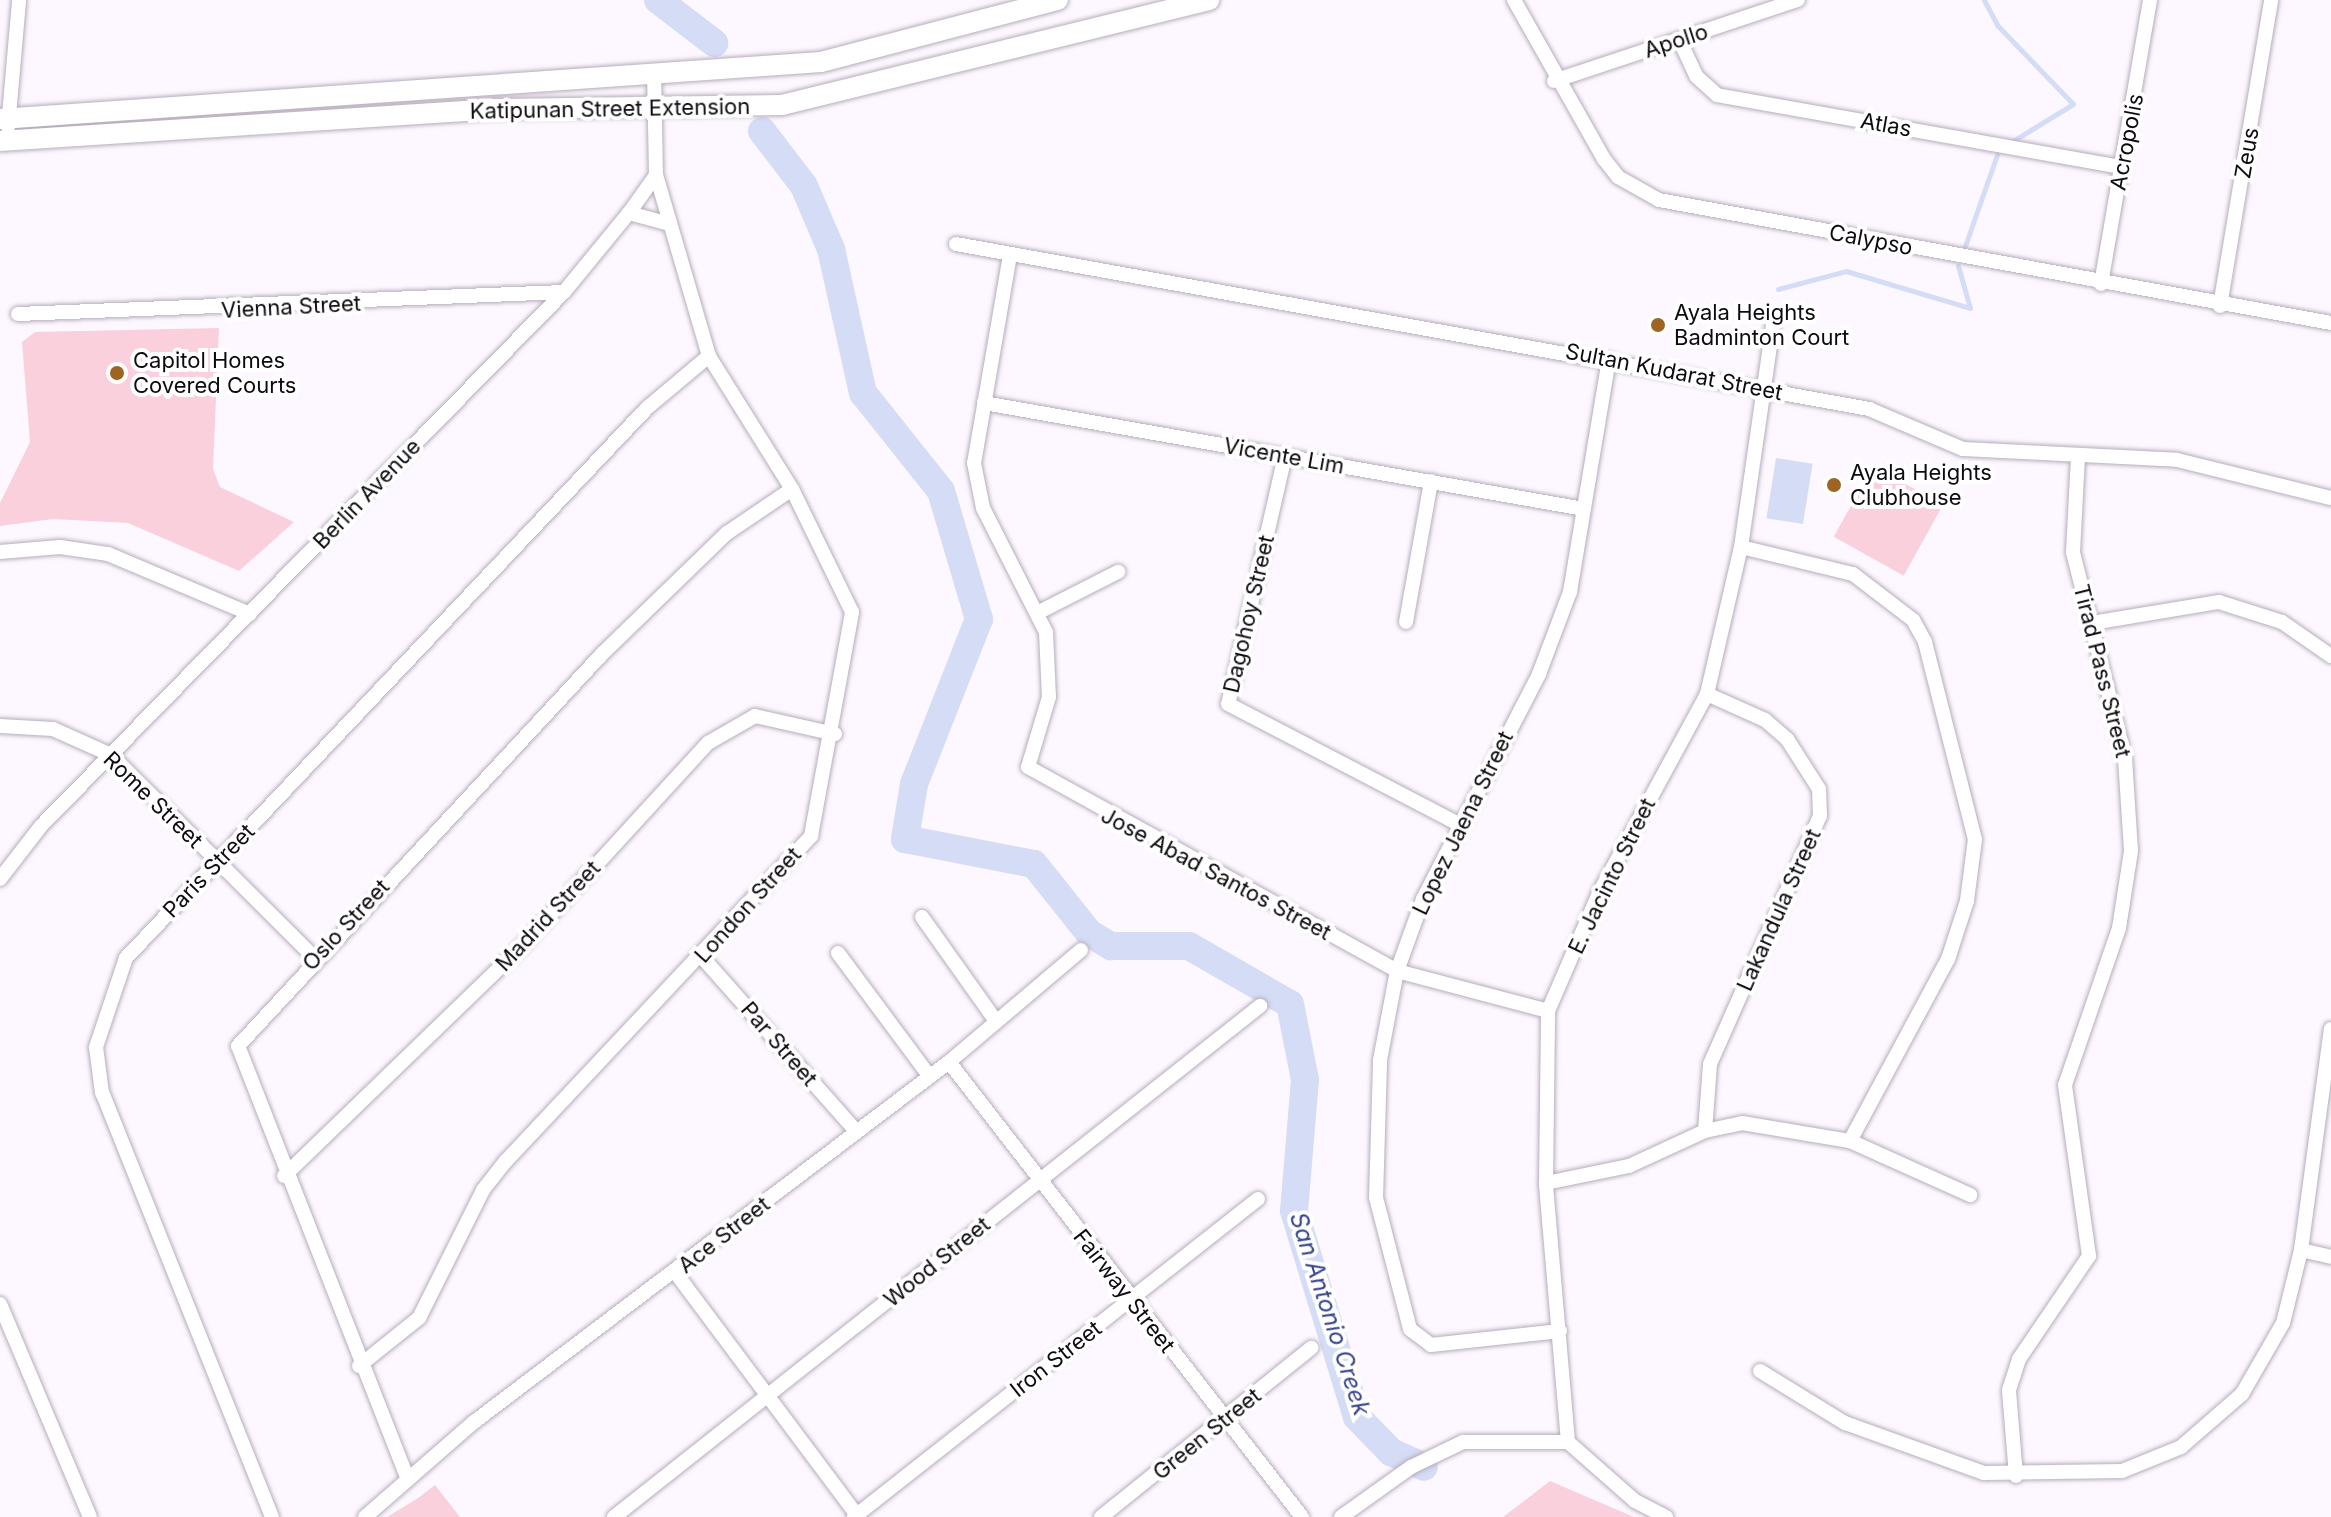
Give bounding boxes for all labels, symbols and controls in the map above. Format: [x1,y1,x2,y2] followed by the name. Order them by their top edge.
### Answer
[1641,18,1711,64] street label: Apollo
[2105,91,2149,193] street label: Acropolis
[470,93,750,125] street label: Katipunan Street Extension
[1858,108,1914,142] street label: Atlas
[2230,125,2264,181] street label: Zeus
[1827,219,1915,261] street label: Calypso
[220,290,362,324] street label: Vienna Street
[1674,299,1849,350] place label: Ayala Heights Badminton Court
[1649,316,1667,334] marker: Ayala Heights Badminton Court
[1563,338,1785,406] street label: Sultan Kudarat Street
[133,347,296,398] place label: Capitol Homes Covered Courts
[108,364,126,382] marker: Capitol Homes Covered Courts
[1222,432,1346,480] street label: Vicente Lim
[308,433,426,555] street label: Berlin Avenue
[1850,459,1992,510] place label: Ayala Heights Clubhouse
[1825,476,1843,494] marker: Ayala Heights Clubhouse
[1218,532,1280,696] street label: Dagohoy Street
[2068,582,2136,760] street label: Tirad Pass Street
[1407,727,1519,919] street label: Lopez Jaena Street
[98,746,208,854] street label: Rome Street
[1563,794,1661,958] street label: E. Jacinto Street
[1096,802,1336,946] street label: Jose Abad Santos Street
[158,819,260,923] street label: Paris Street
[1731,825,1827,995] street label: Lakandula Street
[689,842,807,968] street label: London Street
[490,855,606,977] street label: Madrid Street
[297,874,395,976] street label: Oslo Street
[735,996,823,1092] street label: Par Street
[673,1191,775,1279] street label: Ace Street
[1284,1209,1376,1419] water label: San Antonio Creek
[879,1211,995,1313] street label: Wood Street
[1068,1224,1180,1358] street label: Fairway Street
[1005,1315,1107,1403] street label: Iron Street
[1148,1382,1266,1486] street label: Green Street

